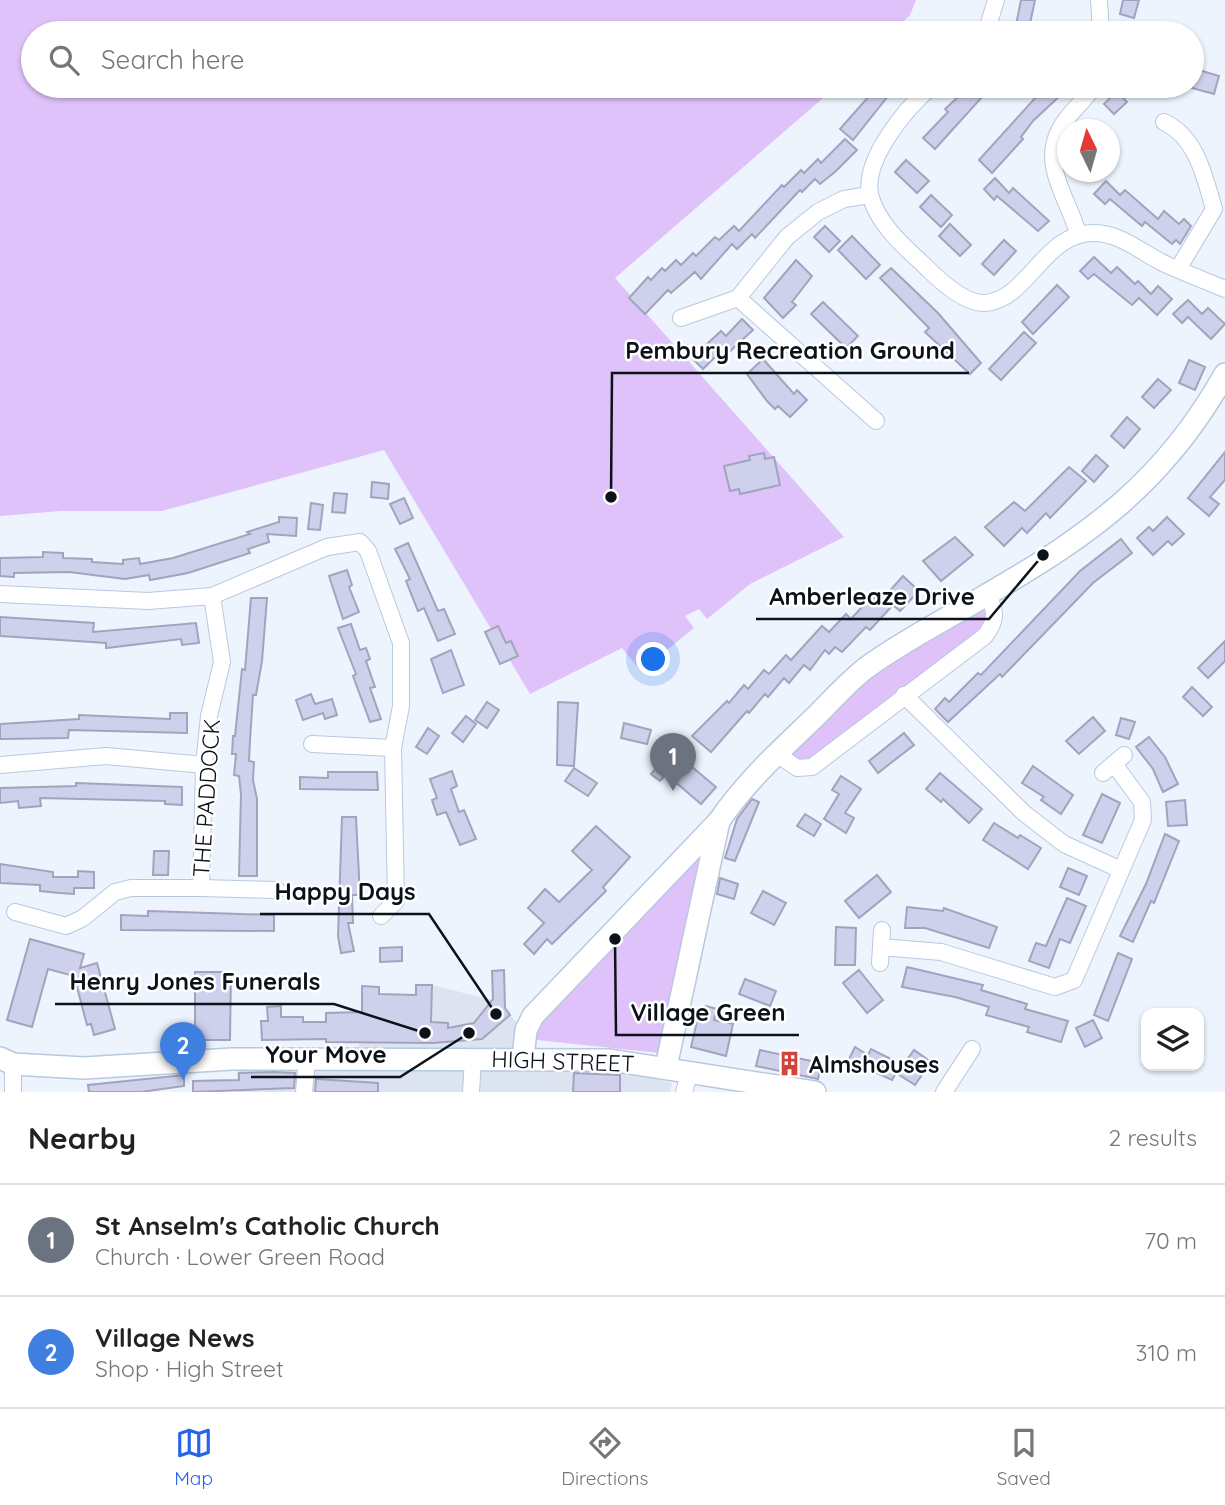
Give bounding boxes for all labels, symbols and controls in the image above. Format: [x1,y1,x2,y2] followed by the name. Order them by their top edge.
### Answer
[21,21,1204,98] search box
[45,41,83,79] icon: search
[101,43,245,76] text: Search here
[1057,119,1120,182] north arrow
[612,328,969,373] callout: Pembury Recreation Ground
[625,335,955,365] text: Pembury Recreation Ground
[756,574,989,619] callout: Amberleaze Drive
[769,581,975,611] text: Amberleaze Drive
[636,642,670,676] your location
[186,718,226,878] street label: THE PADDOCK
[650,733,696,791] pin: 1
[260,869,429,914] callout: Happy Days
[275,876,415,906] text: Happy Days
[55,959,334,1004] callout: Henry Jones Funerals
[70,966,320,996] text: Henry Jones Funerals
[616,990,799,1035] callout: Village Green
[631,997,785,1027] text: Village Green
[1141,1008,1204,1071] map controls
[1141,1008,1204,1071] button: layers
[160,1022,206,1080] pin: 2
[251,1032,400,1077] callout: Your Move
[265,1039,387,1069] text: Your Move
[491,1044,635,1078] street label: HIGH STREET
[775,1050,803,1078] building icon: Almshouses
[809,1050,939,1079] place label: Almshouses
[28,1119,136,1157] text: Nearby
[1108,1123,1197,1152] text: 2 results
[95,1209,440,1242] text: St Anselm's Catholic Church
[47,1226,55,1255] text: 1
[1144,1226,1197,1255] text: 70 m
[95,1242,385,1271] text: Church · Lower Green Road
[95,1321,255,1354] text: Village News
[44,1338,58,1367] text: 2
[1135,1338,1197,1367] text: 310 m
[95,1354,284,1383] text: Shop · High Street
[174,1424,213,1490] tab: Map
[561,1424,648,1490] tab: Directions
[997,1424,1051,1490] tab: Saved

